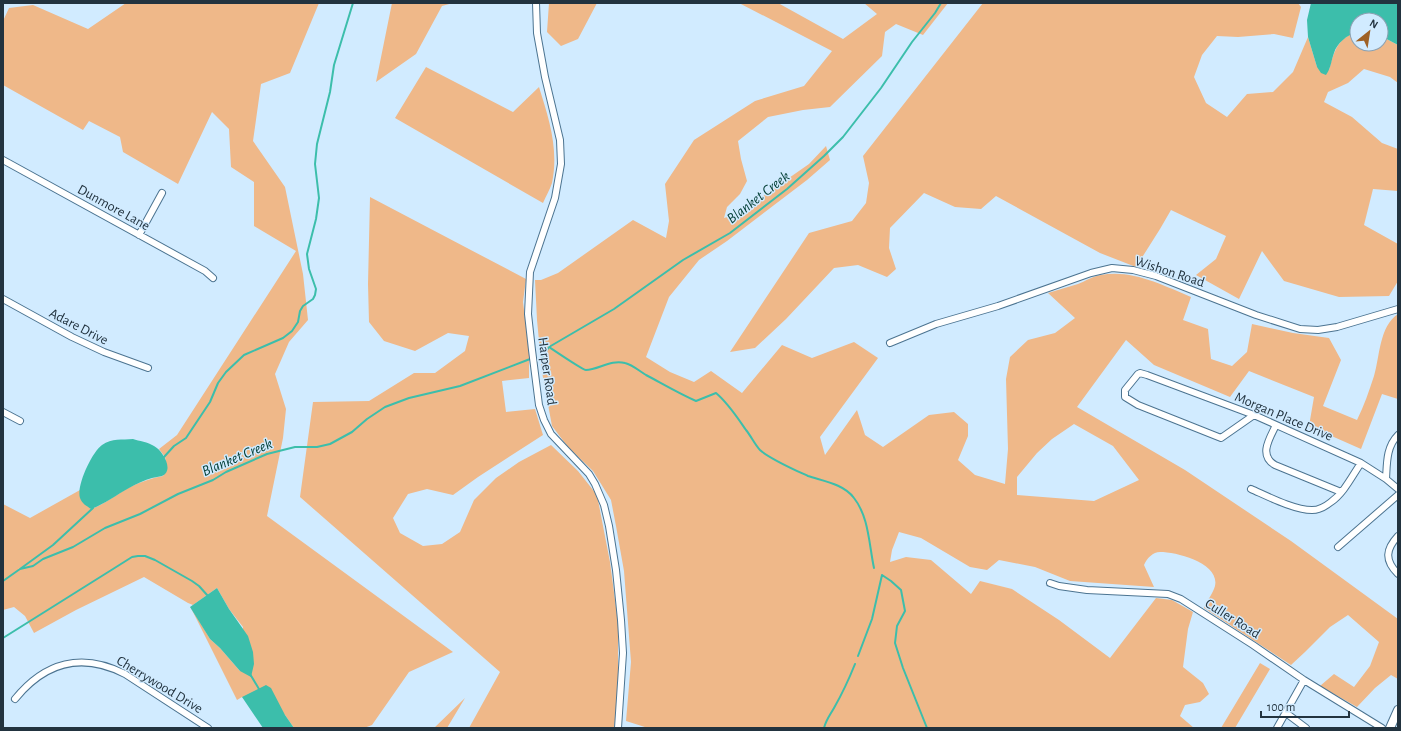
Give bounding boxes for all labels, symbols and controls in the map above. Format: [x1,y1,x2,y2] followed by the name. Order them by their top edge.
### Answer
[1349,12,1389,52] north arrow
[1368,17,1380,30] text: N
[724,168,793,226] water label: Blanket Creek
[75,182,152,233] street label: Dunmore Lane
[1133,254,1206,290] street label: Wishon Road
[47,306,110,348] street label: Adare Drive
[535,336,559,406] street label: Harper Road
[1233,390,1335,444] street label: Morgan Place Drive
[200,436,275,479] water label: Blanket Creek
[1202,596,1263,641] street label: Culler Road
[114,654,205,716] street label: Cherrywood Drive
[1261,693,1349,719] scale bar
[1267,701,1295,713] text: 100 m

